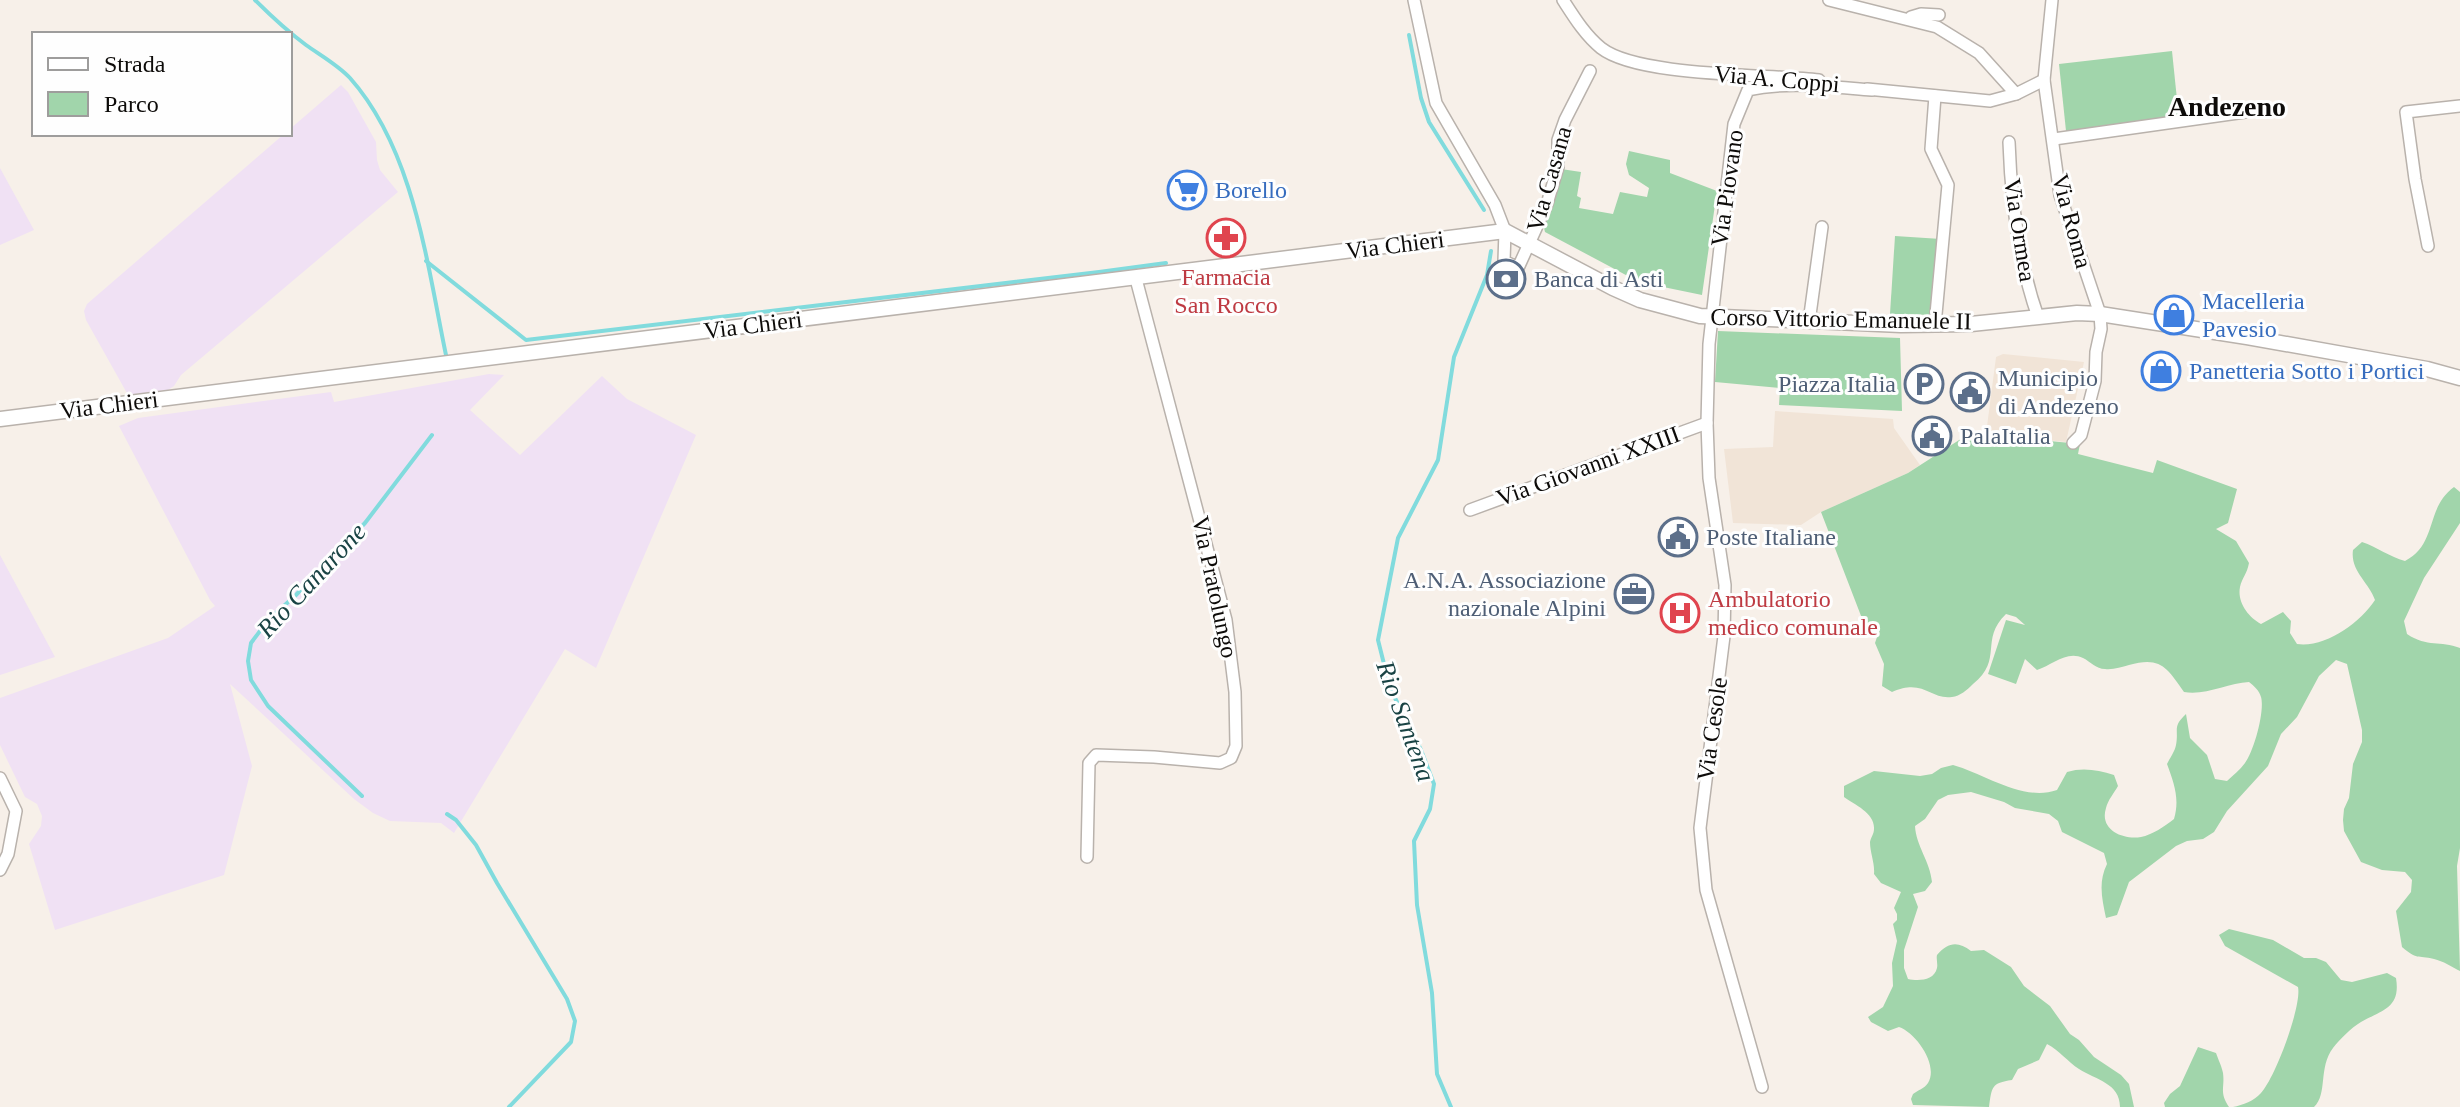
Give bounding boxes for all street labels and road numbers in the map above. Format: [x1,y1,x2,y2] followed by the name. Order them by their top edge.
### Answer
[1713,61,1841,97] street label: Via A. Coppi
[1522,123,1577,235] street label: Via Casana
[1706,128,1748,248] street label: Via Piovano
[2047,171,2097,271] street label: Via Roma
[1999,176,2041,284] street label: Via Ormea
[1344,226,1446,264] street label: Via Chieri
[1710,304,1972,334] street label: Corso Vittorio Emanuele II
[702,306,804,344] street label: Via Chieri
[58,386,160,424] street label: Via Chieri
[1493,421,1683,511] street label: Via Giovanni XXIII
[1187,514,1243,660] street label: Via Pratolungo
[1692,675,1732,783] street label: Via Cesole

